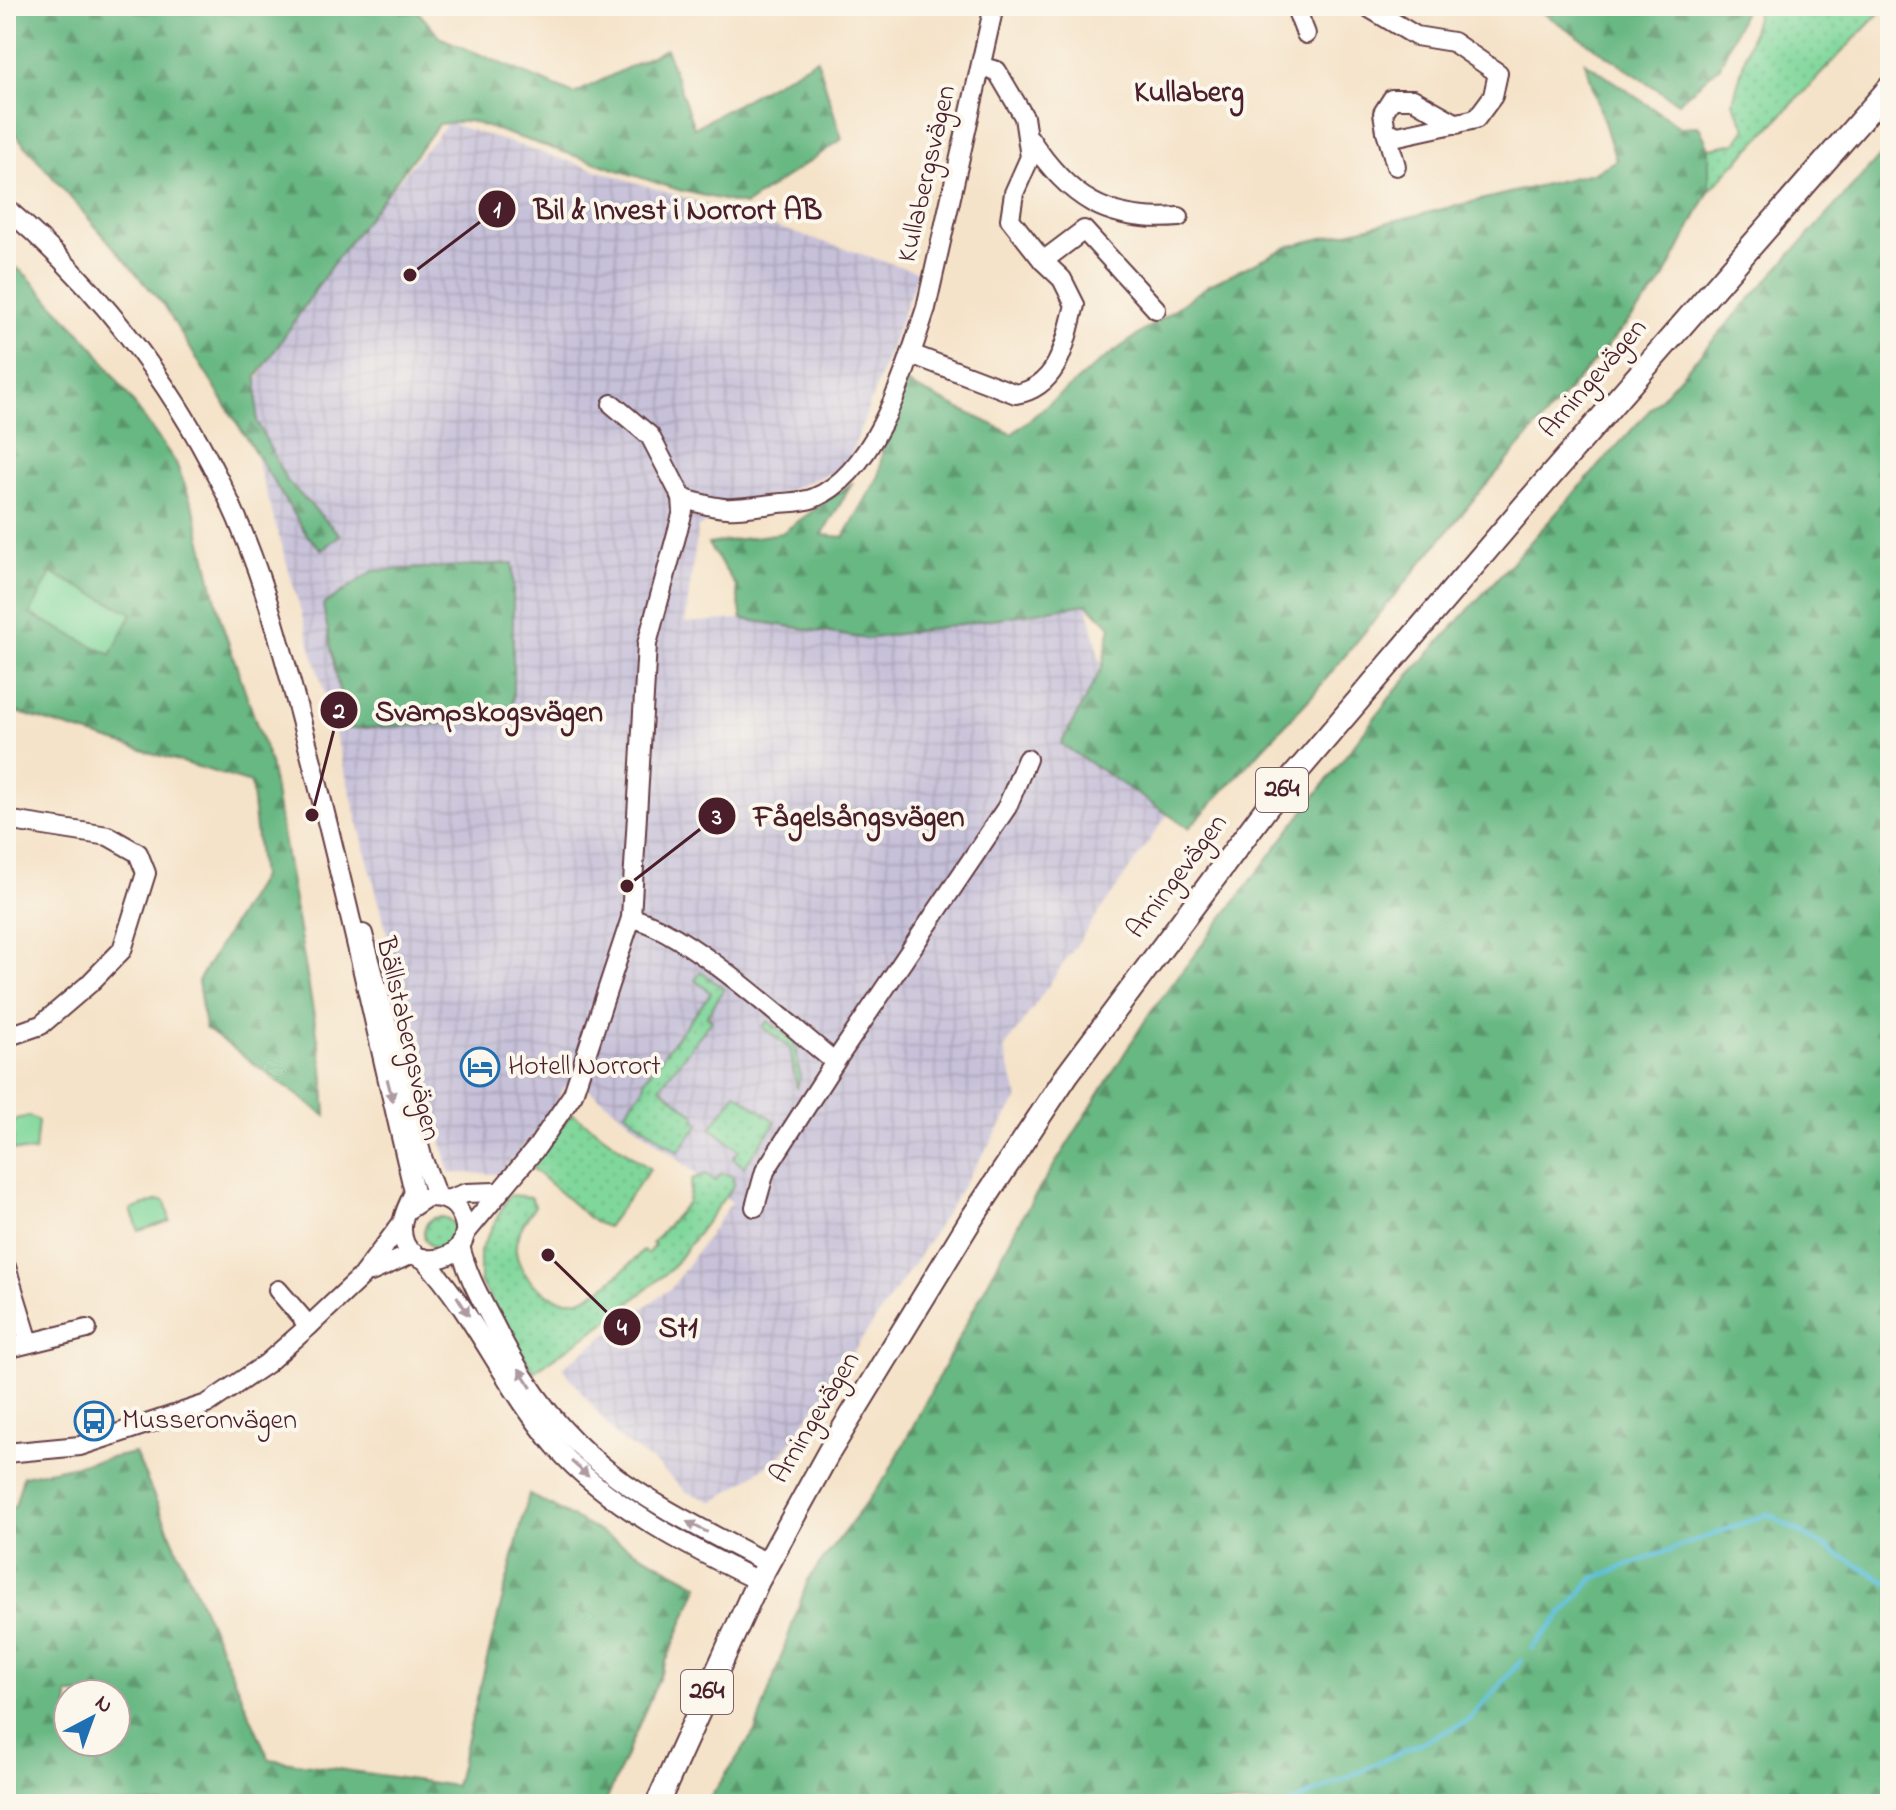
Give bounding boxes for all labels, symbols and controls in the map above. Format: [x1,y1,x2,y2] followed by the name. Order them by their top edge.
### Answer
[1134,72,1244,117] district label: Kullaberg
[888,81,968,267] street label: Kullabergsvägen
[477,182,838,236] callout: Bil & Invest i Norrort AB
[532,190,822,234] text: Bil & Invest i Norrort AB
[493,194,501,229] text: 1
[1530,310,1658,448] street label: Arningevägen
[319,683,619,737] callout: Svampskogsvägen
[375,692,603,737] text: Svampskogsvägen
[332,695,345,730] text: 2
[1256,768,1308,812] road number: 264
[697,789,980,843] callout: Fågelsångsvägen
[751,797,965,842] text: Fågelsångsvägen
[711,801,722,836] text: 3
[1117,806,1239,948] street label: Arningevägen
[363,932,450,1145] street label: Bällstabergsvägen
[459,1046,501,1088] hotel icon: Hotell Norrort
[508,1047,661,1088] place label: Hotell Norrort
[384,1078,396,1103] one-way arrow
[455,1295,469,1317] one-way arrow
[602,1300,713,1354] callout: St1
[659,1308,698,1352] text: St1
[617,1312,627,1347] text: 4
[760,1344,872,1492] street label: Arningevägen
[518,1368,533,1389] one-way arrow
[73,1400,115,1442] bus stop icon: Musseronvägen
[122,1401,297,1442] place label: Musseronvägen
[570,1460,589,1478] one-way arrow
[686,1521,709,1534] one-way arrow
[681,1670,733,1714] road number: 264
[52,1678,132,1758] north arrow
[87,1688,119,1722] text: N

